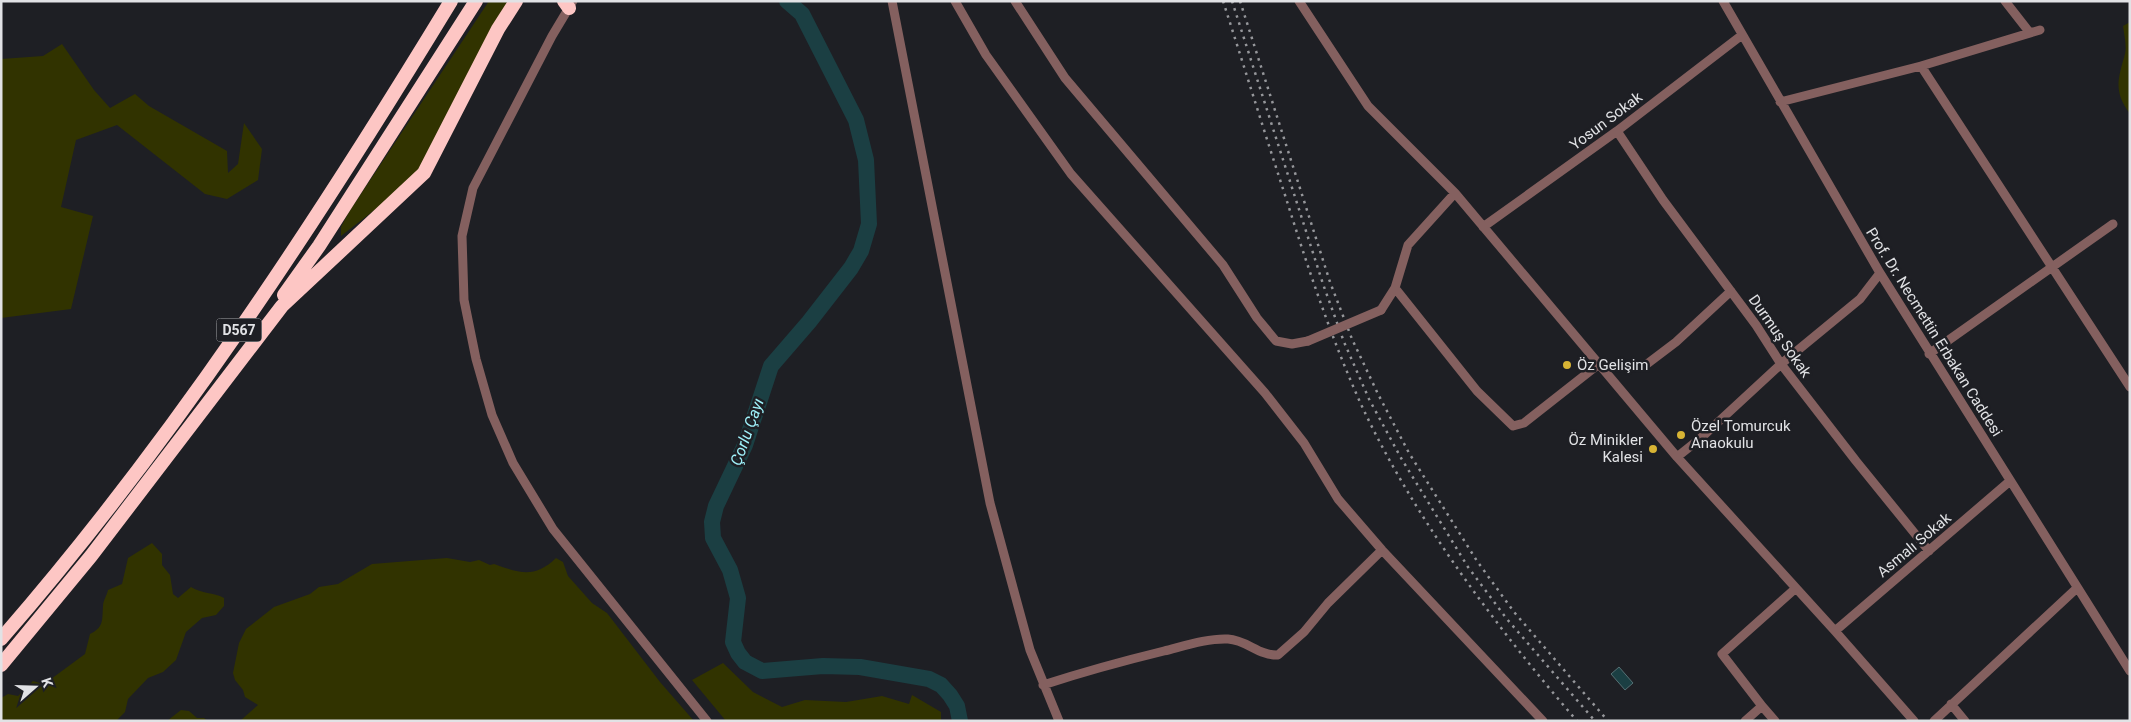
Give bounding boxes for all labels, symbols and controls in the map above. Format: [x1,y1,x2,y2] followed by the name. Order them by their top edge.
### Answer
[1566,88,1646,154] street label: Yosun Sokak
[1862,224,2006,440] street label: Prof. Dr. Necmettin Erbakan Caddesi
[1745,291,1815,381] street label: Durmuş Sokak
[216,318,262,342] road number: D567
[1577,356,1649,374] place label: Öz Gelişim
[1561,359,1573,371] marker: Öz Gelişim
[726,396,768,468] water label: Çorlu Çayı
[1691,417,1791,452] place label: Özel Tomurcuk Anaokulu
[1675,429,1687,441] marker: Özel Tomurcuk Anaokulu
[1569,431,1643,466] place label: Öz Minikler Kalesi
[1647,443,1659,455] marker: Öz Minikler Kalesi
[1873,509,1955,581] street label: Asmalı Sokak
[10,662,60,712] north arrow
[38,676,56,690] text: K

